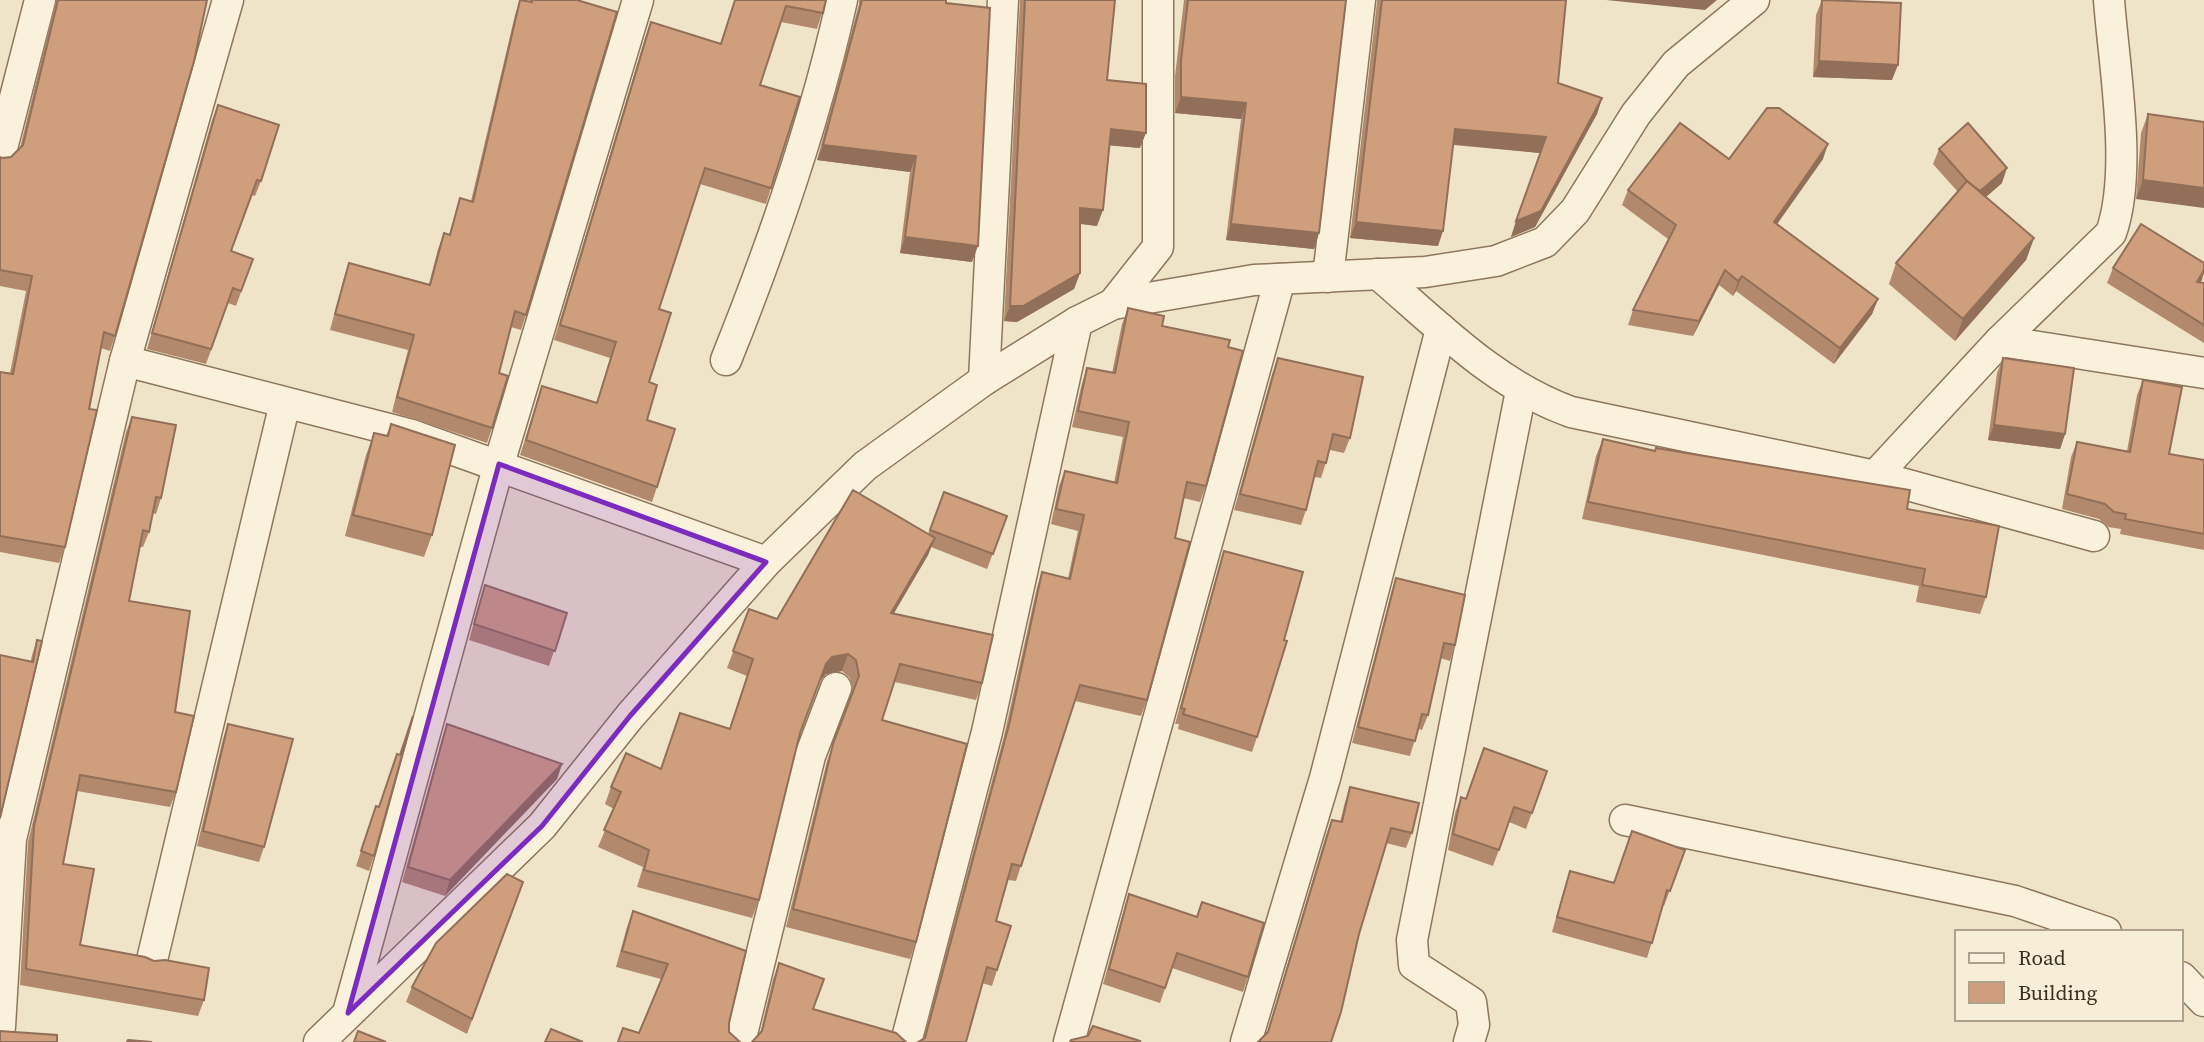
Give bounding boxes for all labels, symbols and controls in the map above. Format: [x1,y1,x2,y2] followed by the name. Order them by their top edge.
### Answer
[1955,930,2183,1021] legend
[2018,943,2066,972] text: Road
[2018,978,2097,1007] text: Building

